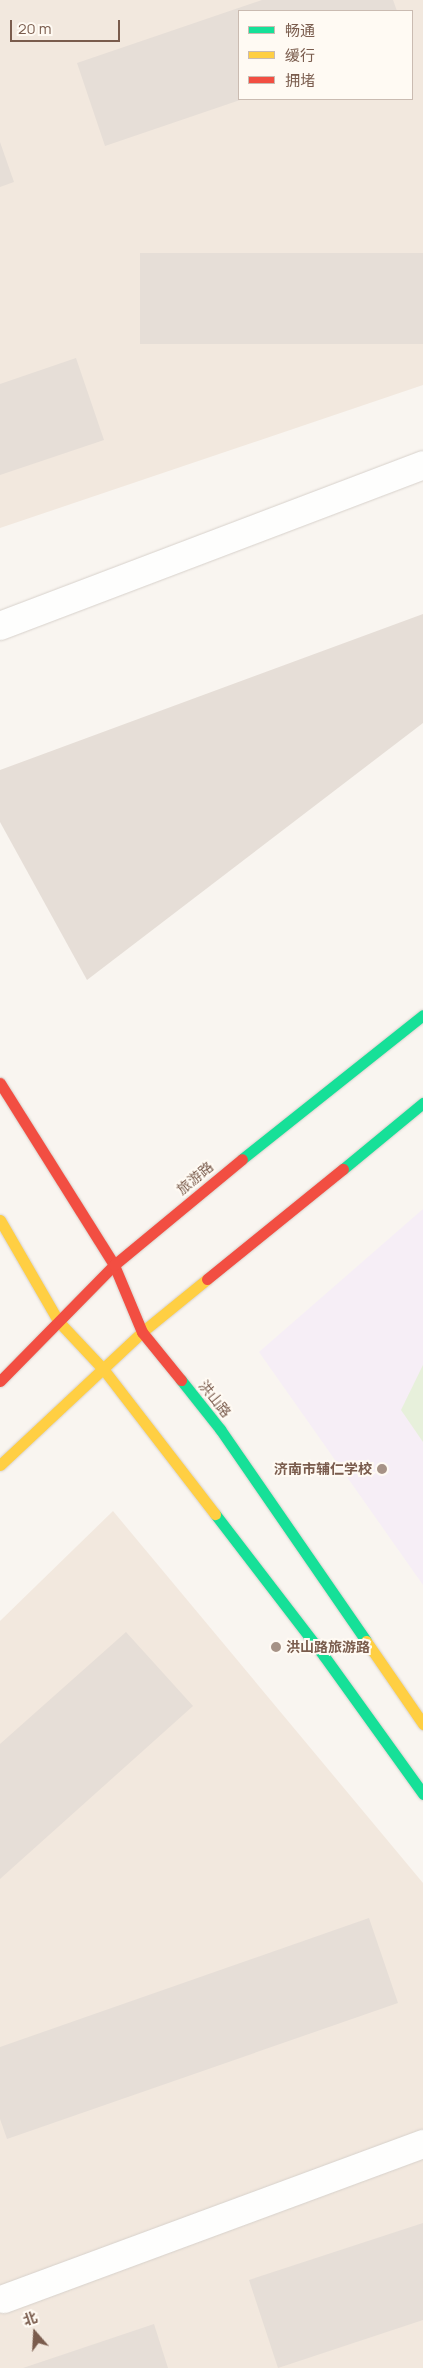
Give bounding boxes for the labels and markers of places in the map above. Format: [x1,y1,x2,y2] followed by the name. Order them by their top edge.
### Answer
[274,1461,372,1477] place label: 济南市辅仁学校
[376,1463,388,1475] marker: 济南市辅仁学校
[286,1639,370,1655] place label: 洪山路旅游路
[270,1641,282,1653] marker: 洪山路旅游路

